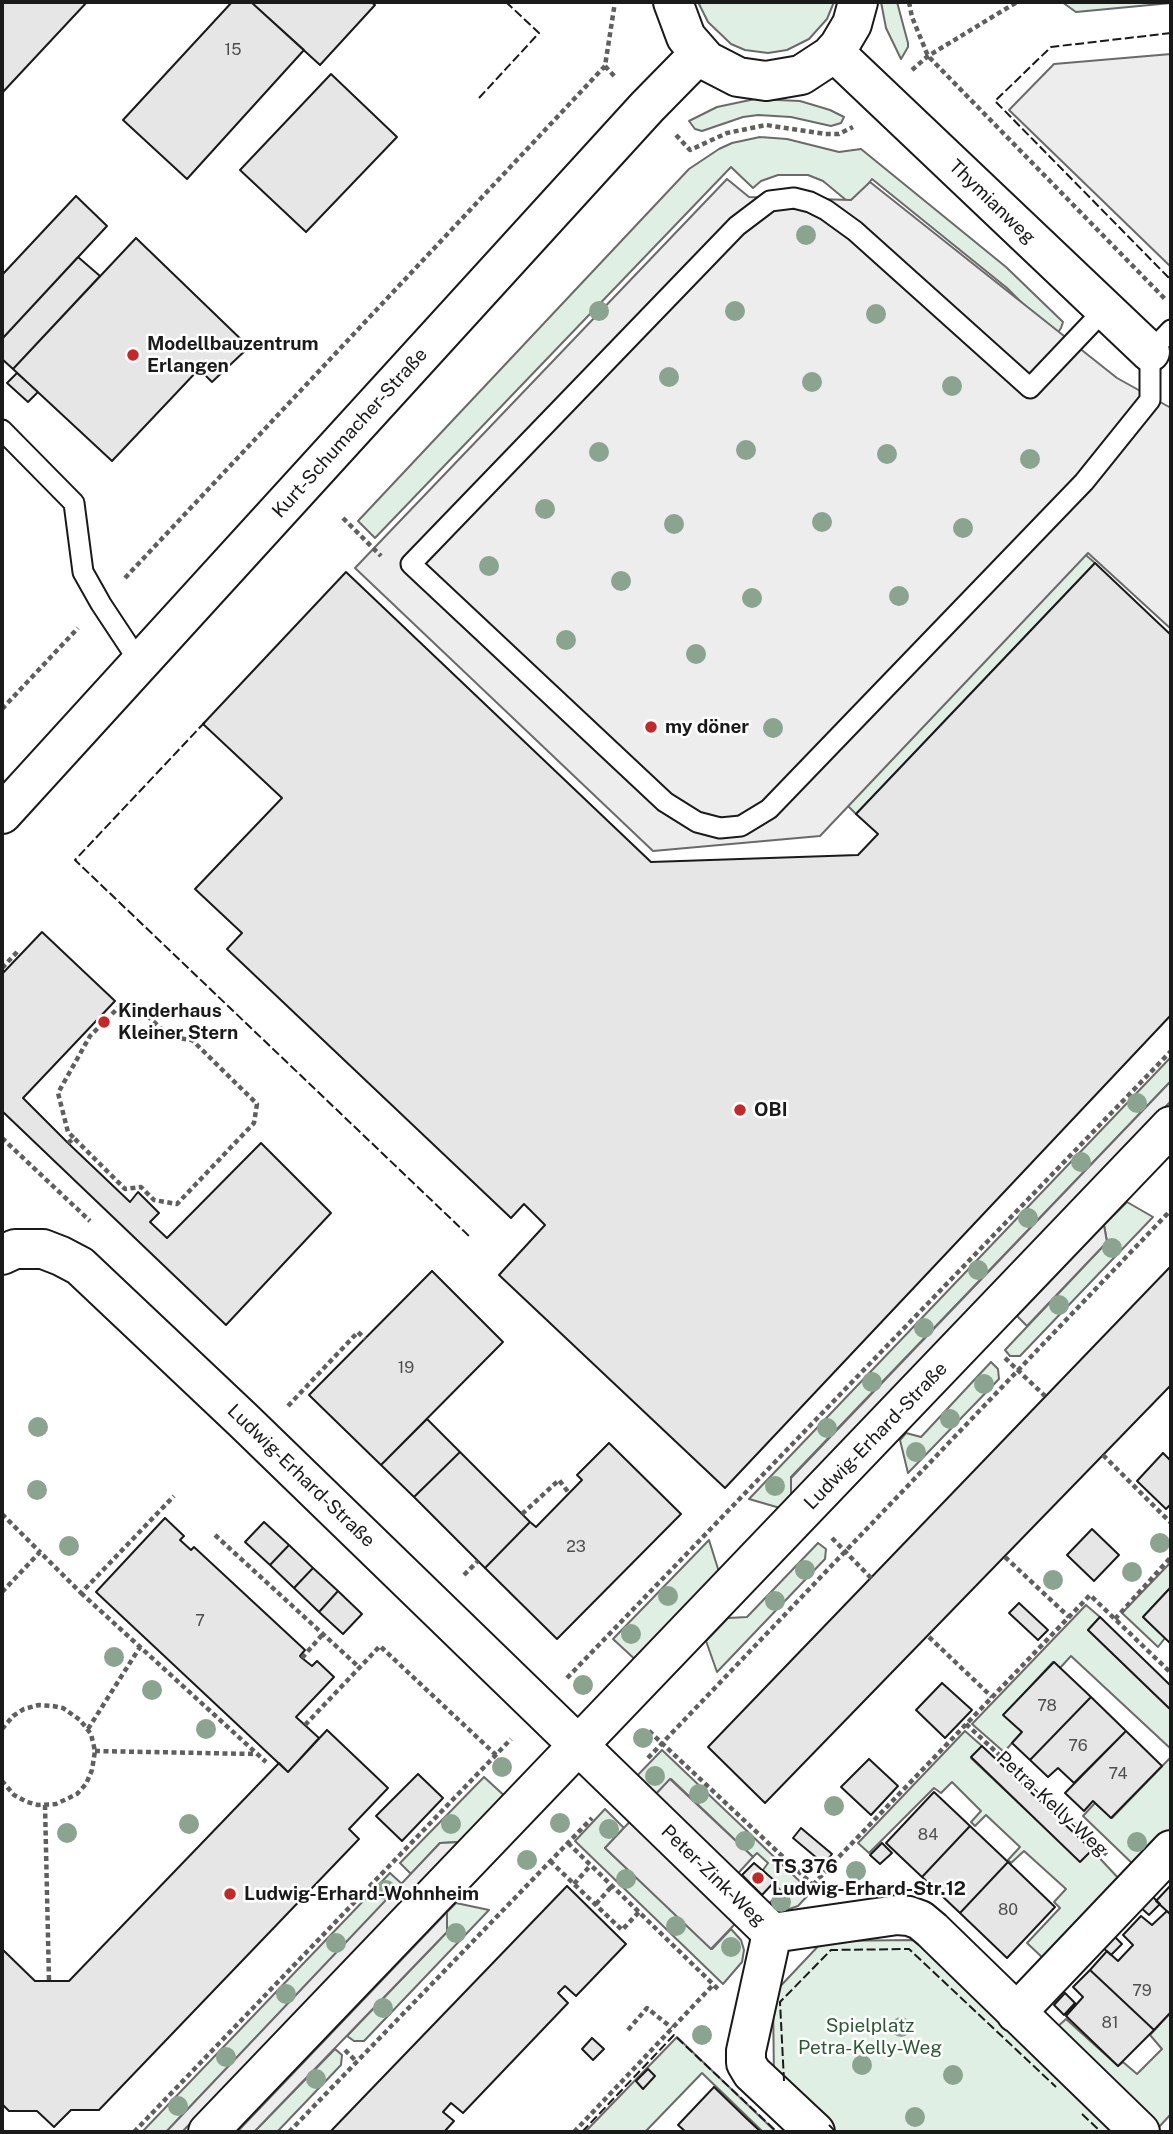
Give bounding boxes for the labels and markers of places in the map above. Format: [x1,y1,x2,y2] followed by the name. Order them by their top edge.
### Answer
[147,333,319,377] place label: Modellbauzentrum Erlangen
[125,347,141,363] marker: Modellbauzentrum Erlangen
[665,716,749,738] place label: my döner
[643,719,659,735] marker: my döner
[118,1000,238,1044] place label: Kinderhaus Kleiner Stern
[96,1014,112,1030] marker: Kinderhaus Kleiner Stern
[754,1099,788,1121] place label: OBI
[732,1102,748,1118] marker: OBI
[772,1856,966,1900] place label: TS 376 Ludwig-Erhard-Str.12
[750,1870,766,1886] marker: TS 376 Ludwig-Erhard-Str.12
[244,1883,479,1905] place label: Ludwig-Erhard-Wohnheim
[222,1886,238,1902] marker: Ludwig-Erhard-Wohnheim

